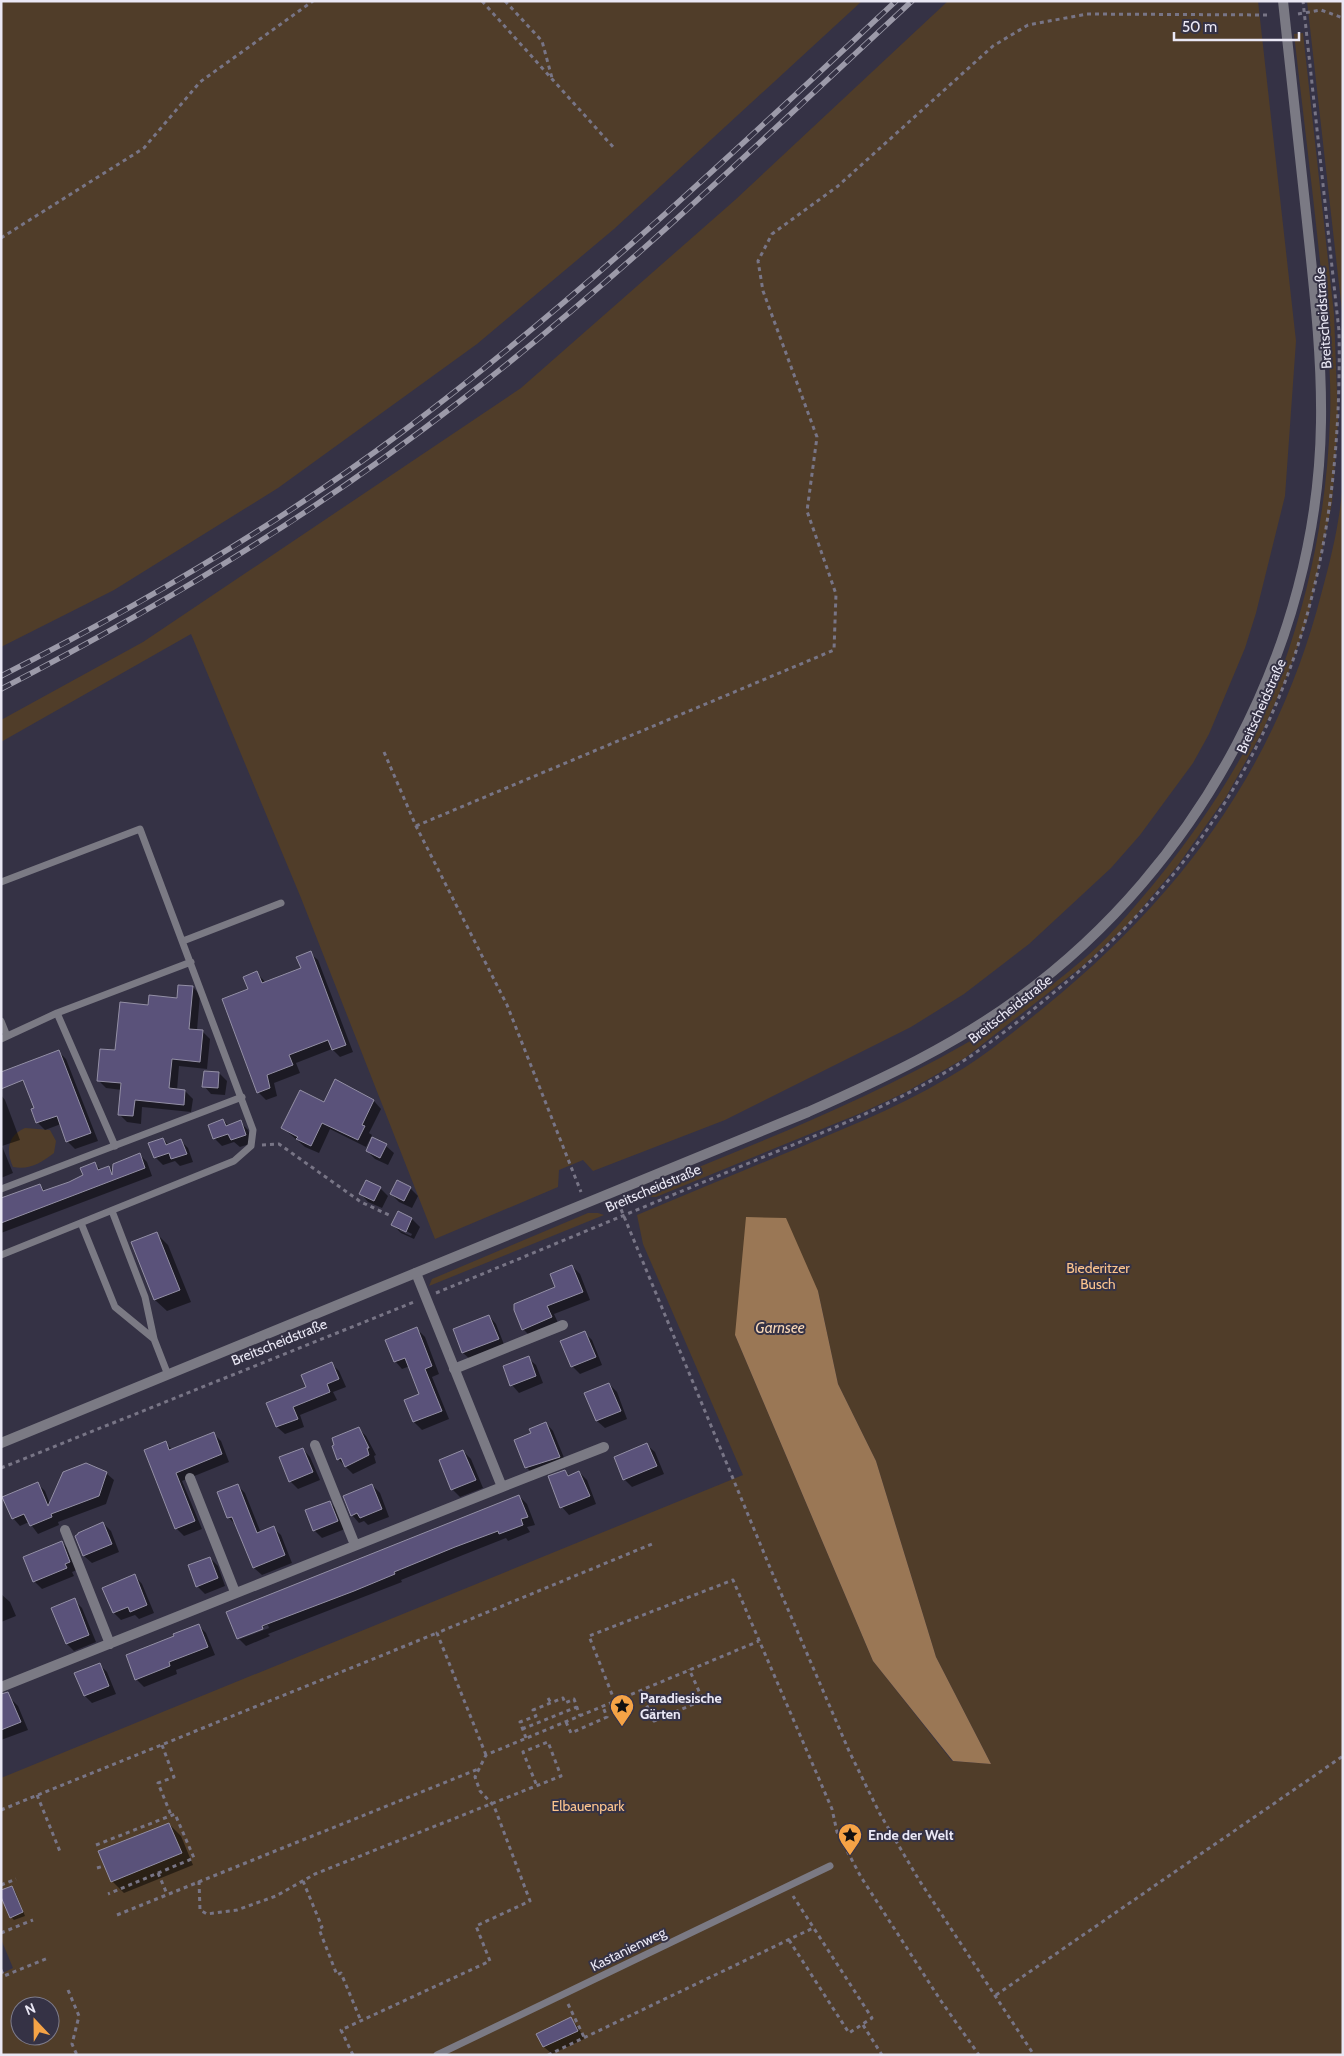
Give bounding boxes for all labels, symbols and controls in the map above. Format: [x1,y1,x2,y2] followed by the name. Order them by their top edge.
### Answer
[1174,10,1299,42] scale bar
[1182,18,1217,36] text: 50 m
[1310,267,1336,369] street label: Breitscheidstraße
[1232,656,1290,756] street label: Breitscheidstraße
[964,971,1056,1047] street label: Breitscheidstraße
[603,1160,703,1216] street label: Breitscheidstraße
[1066,1259,1130,1293] park label: Biederitzer Busch
[228,1315,330,1369] street label: Breitscheidstraße
[755,1319,805,1337] water label: Garnsee
[640,1689,722,1723] place label: Paradiesische Gärten
[609,1693,635,1727] place icon: Paradiesische Gärten
[551,1797,625,1815] park label: Elbauenpark
[837,1822,863,1856] place icon: Ende der Welt
[868,1826,954,1844] place label: Ende der Welt
[587,1923,670,1975] street label: Kastanienweg
[10,1996,60,2046] north arrow
[22,1999,38,2019] text: N

